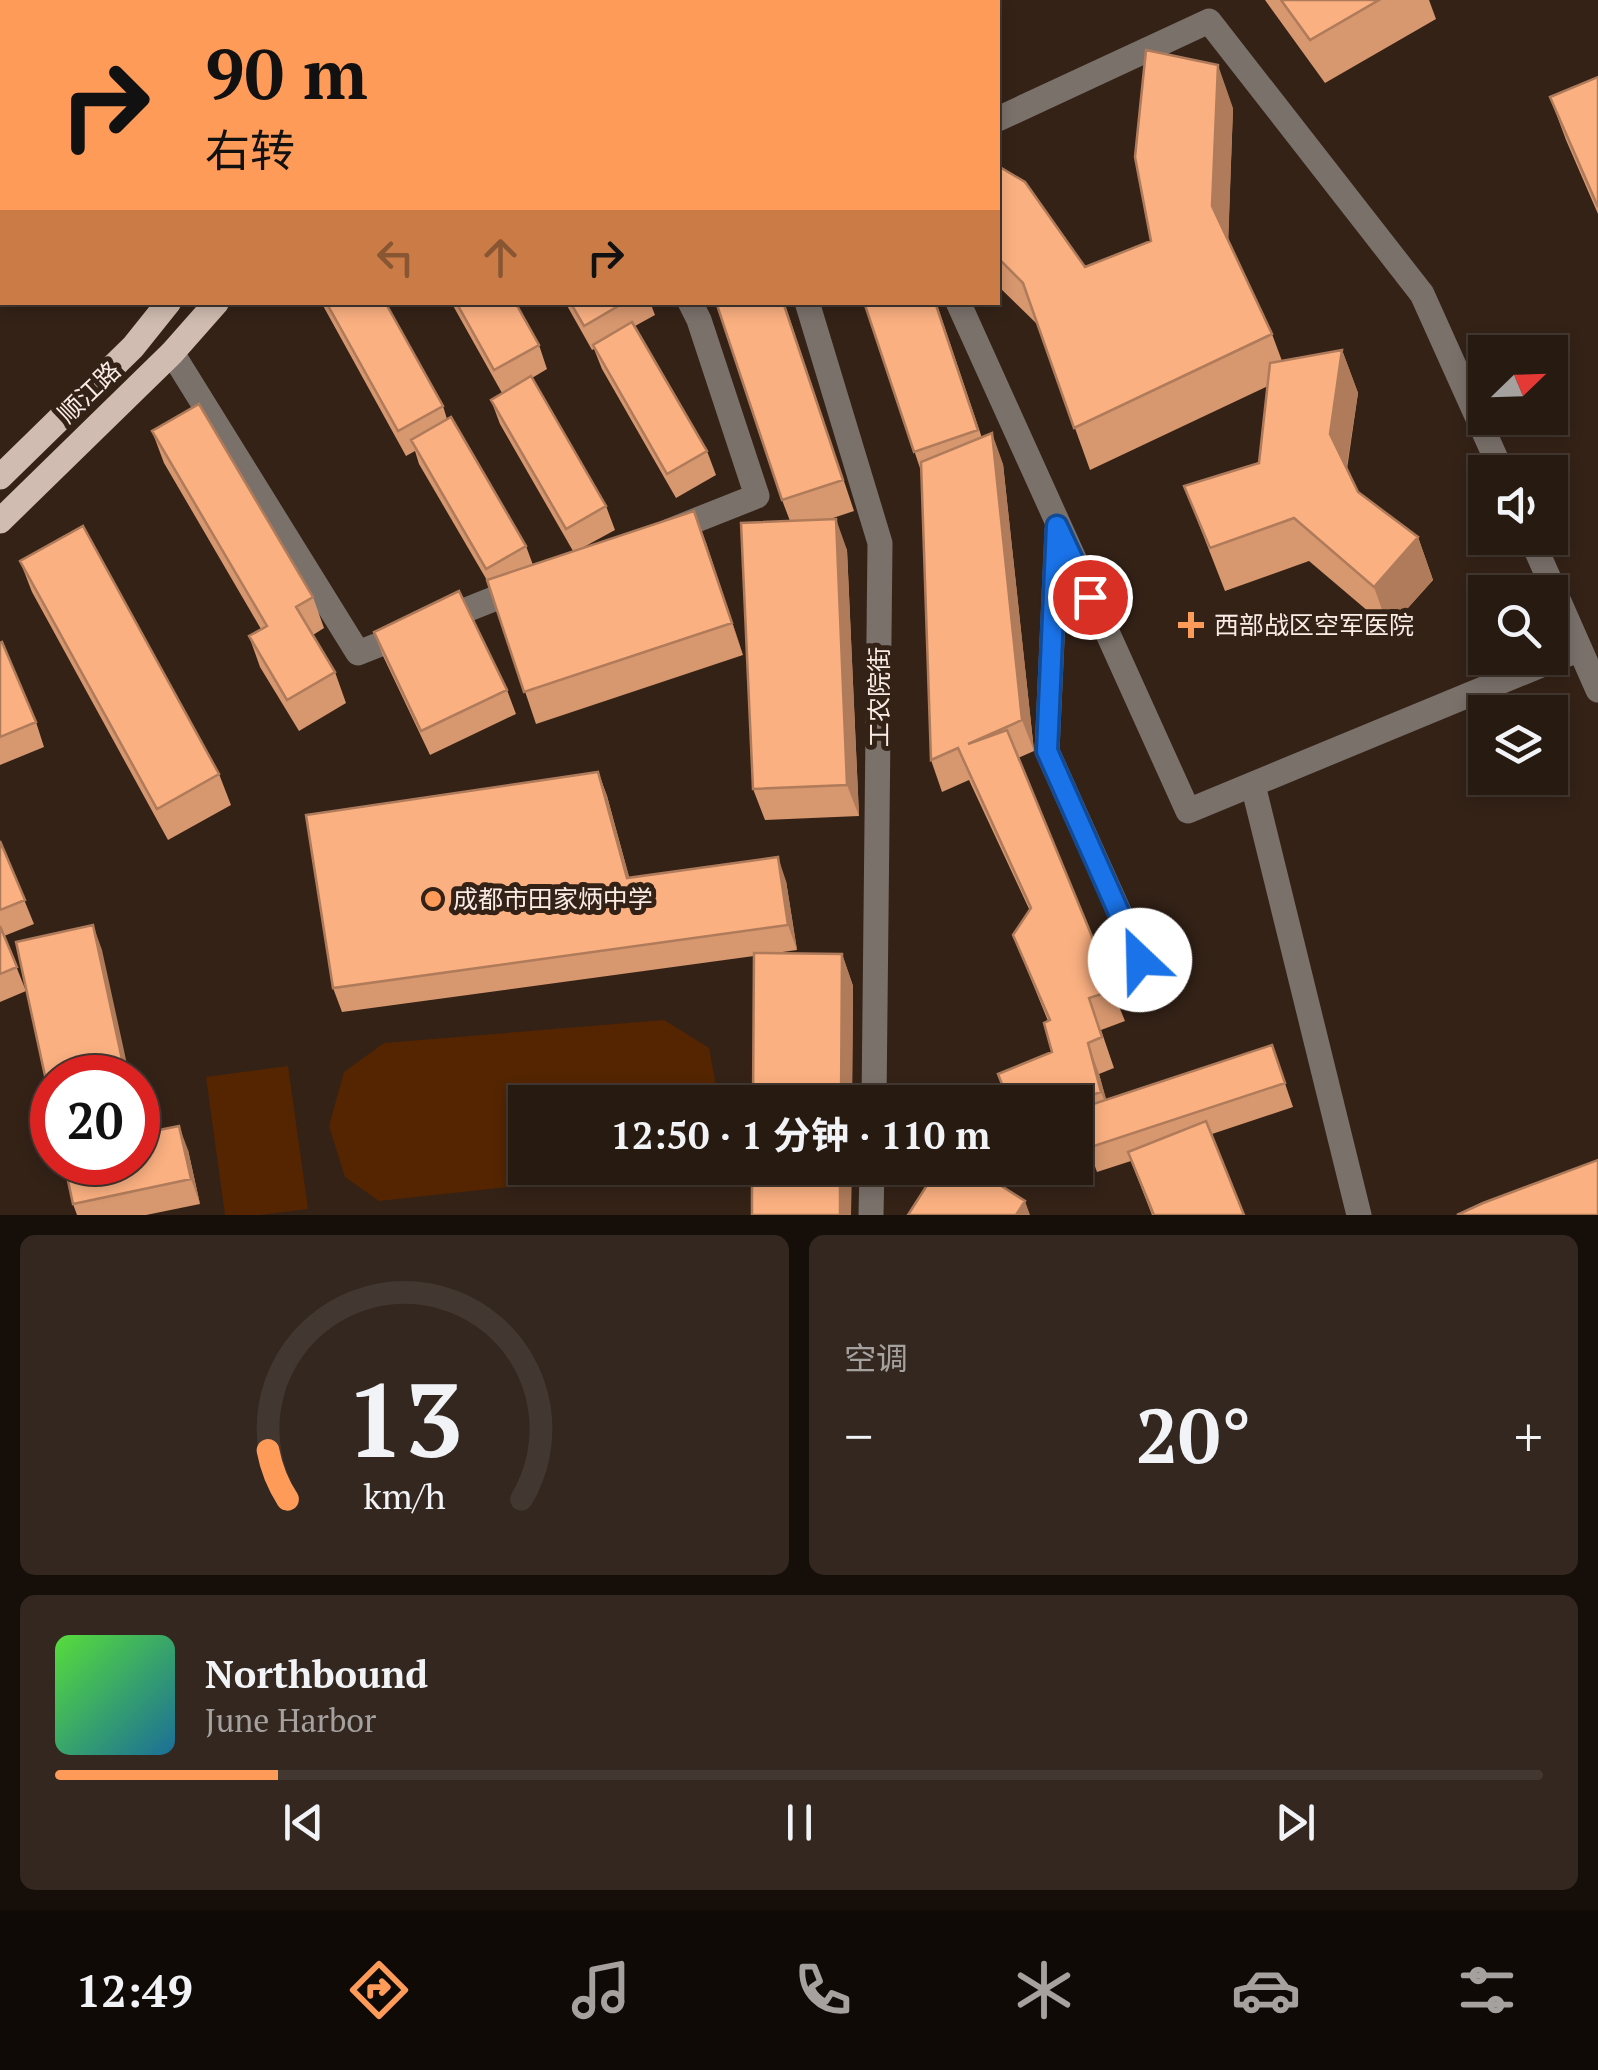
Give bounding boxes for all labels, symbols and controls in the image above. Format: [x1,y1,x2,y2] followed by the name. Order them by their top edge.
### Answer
[205,26,368,119] text: 90 m
[40,40,170,170] icon: right
[205,120,295,180] text: 右转
[368,230,423,285] icon: left
[473,230,528,285] icon: ahead
[578,230,633,285] icon: right
[1468,335,1568,435] north arrow
[1468,335,1568,795] map controls
[50,354,127,430] street label: 顺江路
[1468,455,1568,555] button: sound
[1048,555,1133,640] pin
[1063,570,1118,625] icon: arrive
[1468,575,1568,675] button: search
[1214,608,1414,641] place label: 西部战区空军医院
[1178,612,1204,638] marker: 西部战区空军医院
[862,647,895,747] street label: 工农院街
[1468,695,1568,795] button: layers
[453,882,653,915] place label: 成都市田家炳中学
[422,888,444,910] marker: 成都市田家炳中学
[1088,908,1192,1012] position arrow
[30,1055,160,1185] speed limit sign: 20
[611,1110,990,1160] text: 12:50 · 1 分钟 · 110 m
[844,1337,908,1379] text: 空调
[346,1349,463,1487] text: 13
[1136,1385,1251,1484] text: 20°
[844,1399,873,1472] text: −
[1514,1399,1543,1472] text: +
[363,1472,446,1519] text: km/h
[205,1649,428,1699] text: Northbound
[205,1699,376,1741] text: June Harbor
[276,1795,331,1850] icon: previous
[772,1795,827,1850] icon: pause
[1268,1795,1323,1850] icon: next
[344,1955,414,2025] icon: directions
[566,1955,636,2025] icon: music
[788,1955,858,2025] icon: phone
[1009,1955,1079,2025] icon: climate
[1231,1955,1301,2025] icon: car
[1452,1955,1522,2025] icon: filters
[76,1960,193,2020] text: 12:49

